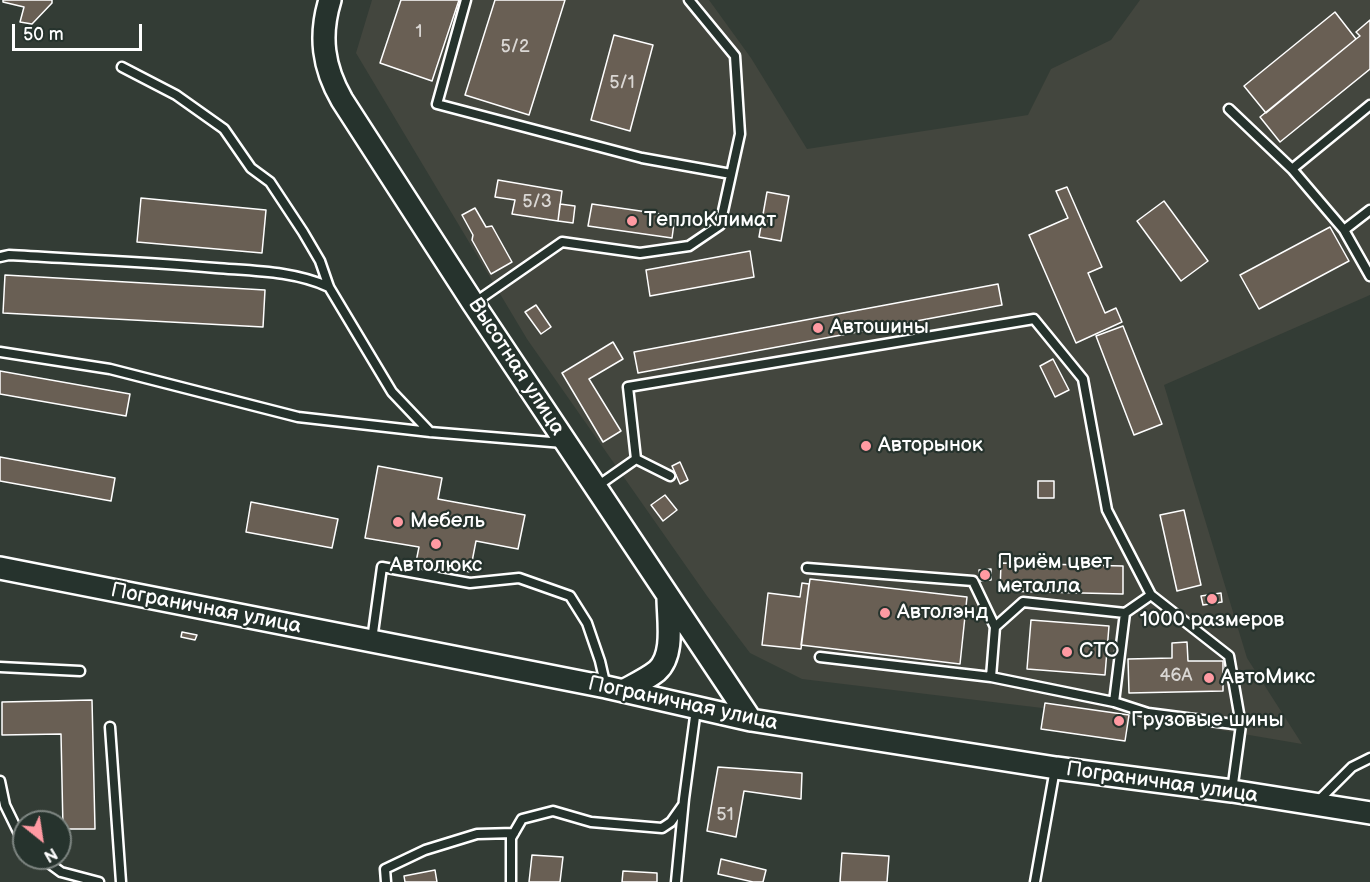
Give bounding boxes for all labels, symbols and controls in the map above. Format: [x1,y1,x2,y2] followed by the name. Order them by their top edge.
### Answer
[15,12,146,50] scale bar
[416,21,422,43] house number: 1
[23,24,64,45] text: 50 m
[500,36,530,58] house number: 5/2
[609,72,635,94] house number: 5/1
[522,191,552,213] house number: 5/3
[644,208,776,234] place label: ТеплоКлимат
[625,214,639,228] marker: ТеплоКлимат
[462,294,570,440] street label: Высотная улица
[830,315,929,341] place label: Автошины
[811,321,825,335] marker: Автошины
[878,433,983,459] place label: Авторынок
[859,439,873,453] marker: Авторынок
[410,509,485,535] place label: Мебель
[391,515,405,529] marker: Мебель
[429,537,443,551] marker: Автолюкс
[997,550,1112,600] place label: Приём цвет металла
[390,553,482,579] place label: Автолюкс
[978,568,992,582] marker: Приём цвет металла
[109,578,303,640] street label: Пограничная улица
[1205,592,1219,606] marker: 1000 размеров
[897,600,988,626] place label: Автолэнд
[878,606,892,620] marker: Автолэнд
[1140,608,1284,634] place label: 1000 размеров
[1079,639,1119,665] place label: СТО
[1060,645,1074,659] marker: СТО
[1160,665,1192,687] house number: 46А
[1221,665,1315,691] place label: АвтоМикс
[1202,671,1216,685] marker: АвтоМикс
[586,672,780,736] street label: Пограничная улица
[1131,708,1284,734] place label: Грузовые шины
[1112,714,1126,728] marker: Грузовые шины
[1065,757,1259,809] street label: Пограничная улица
[716,804,734,826] house number: 51
[12,810,72,870] north arrow
[40,843,60,866] text: N

